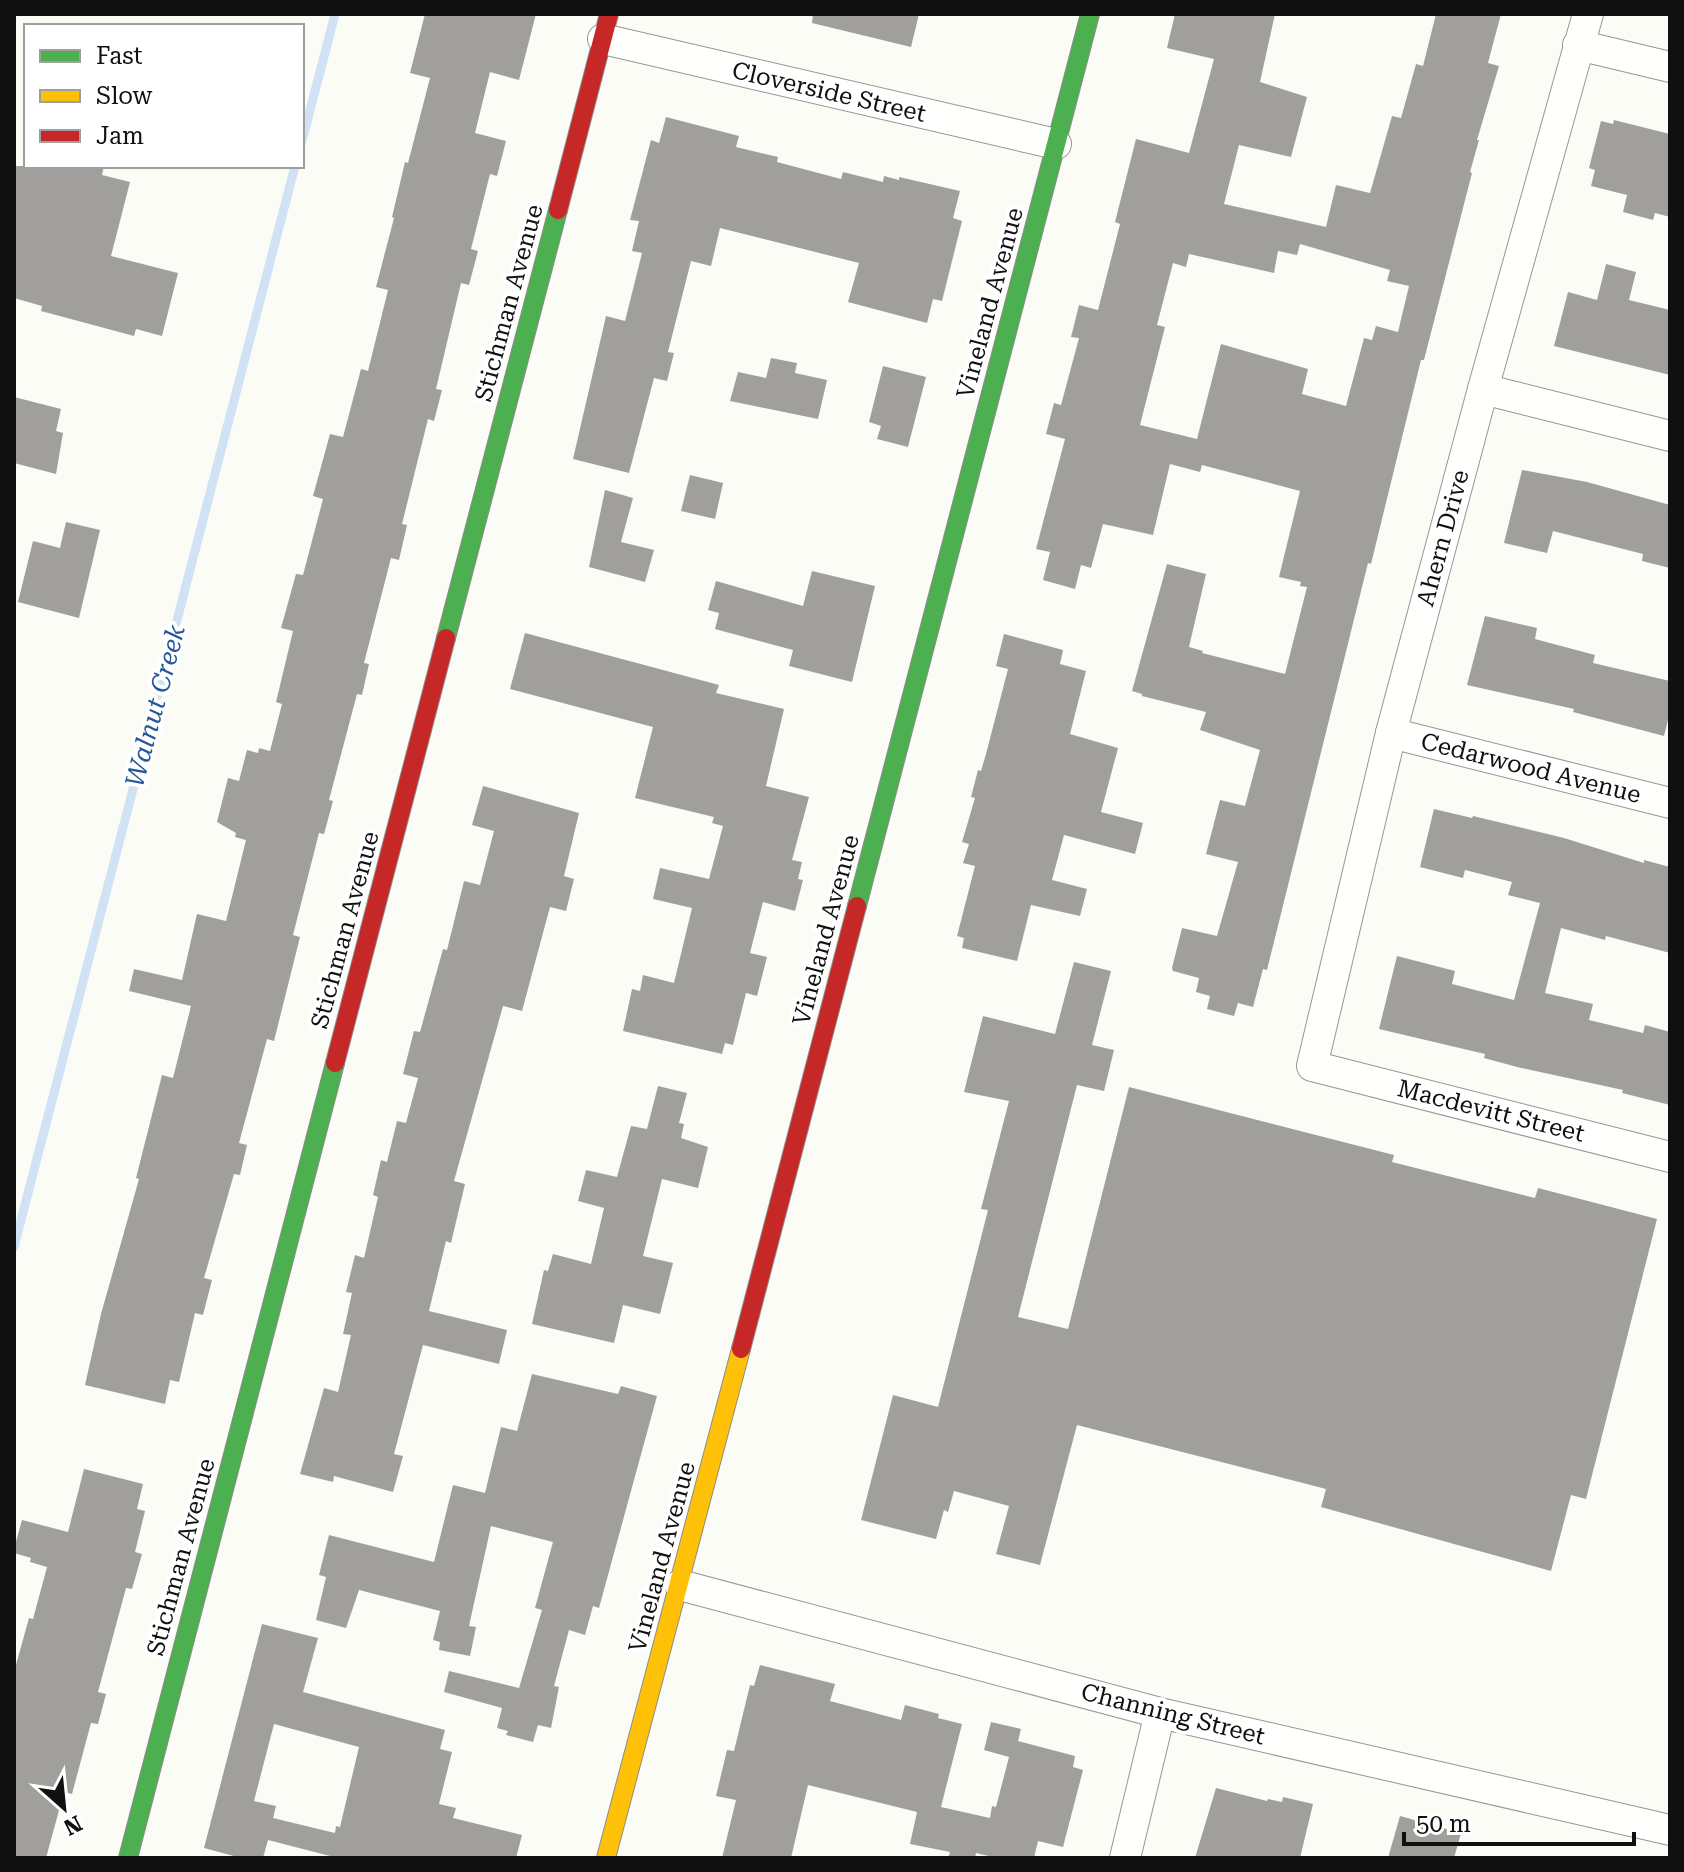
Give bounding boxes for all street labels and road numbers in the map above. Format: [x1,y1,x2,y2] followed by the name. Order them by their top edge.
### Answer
[729,56,929,128] street label: Cloverside Street
[469,201,549,405] street label: Stichman Avenue
[951,205,1029,401] street label: Vineland Avenue
[1411,467,1475,609] street label: Ahern Drive
[1418,727,1644,809] street label: Cedarwood Avenue
[305,828,385,1032] street label: Stichman Avenue
[787,832,865,1028] street label: Vineland Avenue
[1395,1074,1587,1148] street label: Macdevitt Street
[141,1455,221,1659] street label: Stichman Avenue
[623,1459,701,1655] street label: Vineland Avenue
[1078,1678,1268,1750] street label: Channing Street

